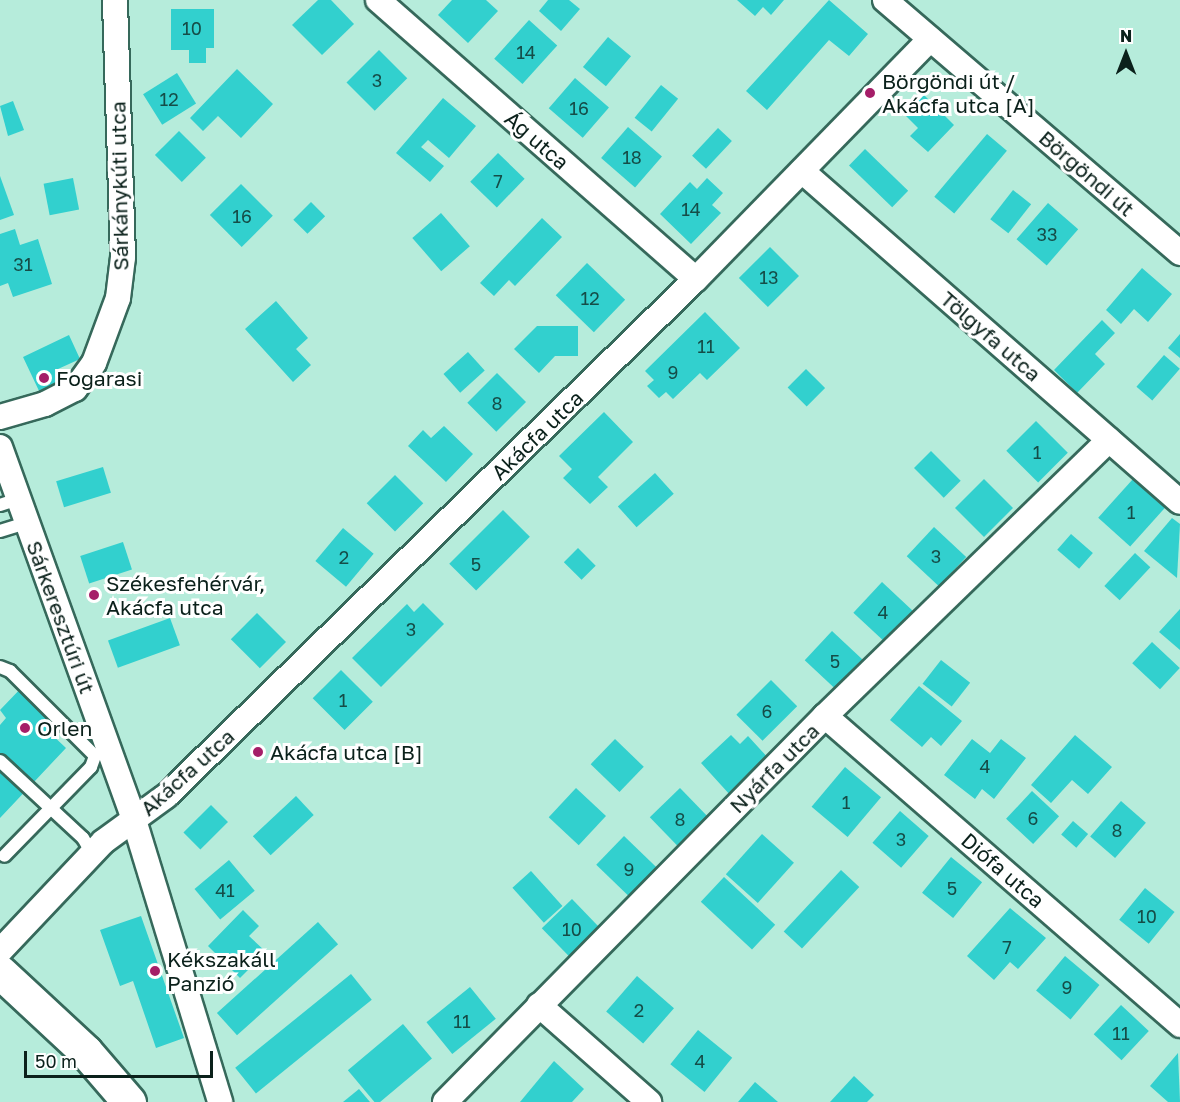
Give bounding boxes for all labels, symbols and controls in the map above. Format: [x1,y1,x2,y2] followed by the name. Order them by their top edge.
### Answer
[182,17,202,39] house number: 10
[1096,24,1156,84] north arrow
[1120,26,1132,46] text: N
[516,41,536,63] house number: 14
[882,68,1035,118] place label: Börgöndi út / Akácfa utca [A]
[372,69,382,91] house number: 3
[863,86,877,100] marker: Börgöndi út / Akácfa utca [A]
[159,88,179,110] house number: 12
[569,97,589,119] house number: 16
[105,101,133,271] street label: Sárkánykúti utca
[500,105,574,175] street label: Ág utca
[1034,125,1140,221] street label: Börgöndi út
[622,146,642,168] house number: 18
[493,170,503,192] house number: 7
[681,198,701,220] house number: 14
[232,205,252,227] house number: 16
[1036,223,1058,245] house number: 33
[13,253,33,275] house number: 31
[759,266,779,288] house number: 13
[936,286,1046,386] street label: Tölgyfa utca
[580,287,600,309] house number: 12
[697,335,715,357] house number: 11
[668,361,678,383] house number: 9
[56,365,142,391] place label: Fogarasi
[37,371,51,385] marker: Fogarasi
[486,385,588,485] street label: Akácfa utca
[492,392,502,414] house number: 8
[1033,441,1041,463] house number: 1
[1127,501,1135,523] house number: 1
[22,537,100,697] street label: Sárkeresztúri út
[931,545,941,567] house number: 3
[339,546,349,568] house number: 2
[471,553,481,575] house number: 5
[106,570,265,620] place label: Székesfehérvár, Akácfa utca
[87,588,101,602] marker: Székesfehérvár, Akácfa utca
[878,601,888,623] house number: 4
[406,618,416,640] house number: 3
[830,650,840,672] house number: 5
[339,689,347,711] house number: 1
[762,700,772,722] house number: 6
[37,715,92,741] place label: Orlen
[724,718,824,818] street label: Nyárfa utca
[18,721,32,735] marker: Orlen
[135,723,239,821] street label: Akácfa utca
[270,739,423,765] place label: Akácfa utca [B]
[251,745,265,759] marker: Akácfa utca [B]
[980,755,990,777] house number: 4
[842,791,850,813] house number: 1
[1028,807,1038,829] house number: 6
[675,808,685,830] house number: 8
[1112,819,1122,841] house number: 8
[956,827,1050,913] street label: Diófa utca
[896,828,906,850] house number: 3
[624,858,634,880] house number: 9
[947,877,957,899] house number: 5
[215,879,235,901] house number: 41
[1137,905,1157,927] house number: 10
[562,918,582,940] house number: 10
[1002,936,1012,958] house number: 7
[167,946,276,996] place label: Kékszakáll Panzió
[148,964,162,978] marker: Kékszakáll Panzió
[1062,976,1072,998] house number: 9
[634,999,644,1021] house number: 2
[453,1010,471,1032] house number: 11
[1112,1022,1130,1044] house number: 11
[27,1039,216,1077] scale bar
[35,1050,77,1072] text: 50 m
[695,1050,705,1072] house number: 4

